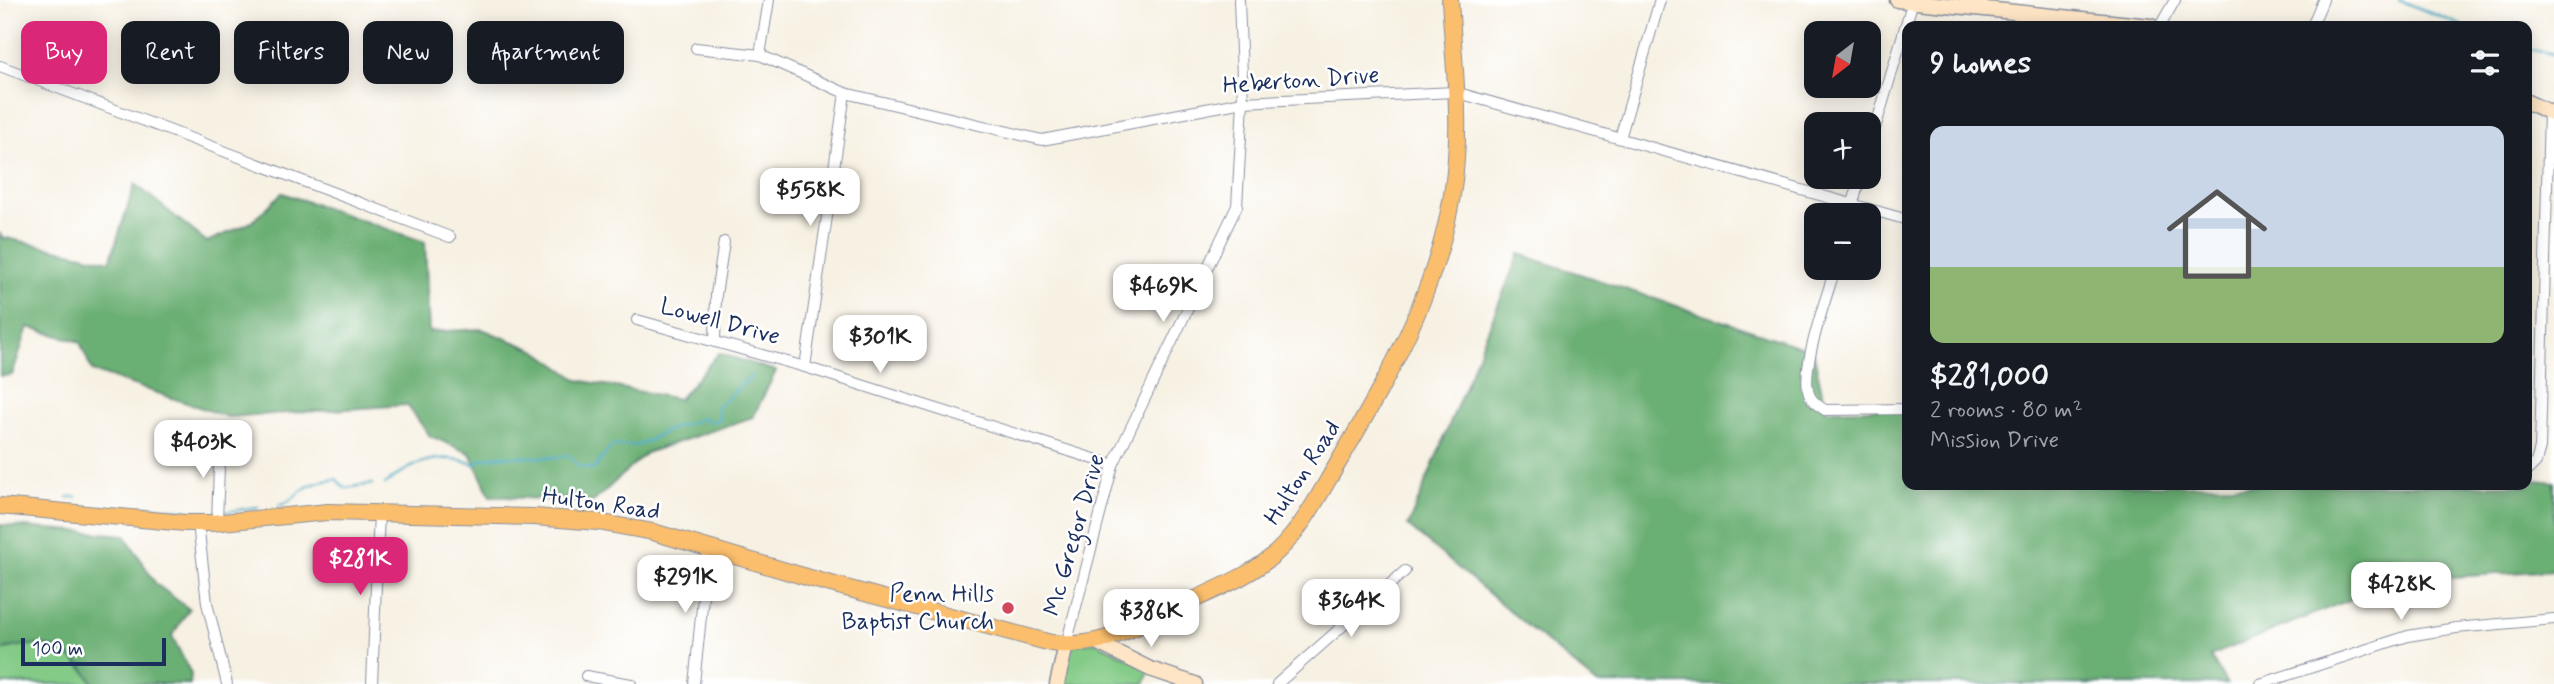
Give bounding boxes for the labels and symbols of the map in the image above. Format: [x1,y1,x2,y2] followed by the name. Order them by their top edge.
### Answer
[1804,21,1881,98] north arrow
[1222,60,1380,102] street label: Heberton Drive
[761,168,859,228] pin: $558K
[1114,264,1212,324] pin: $469K
[657,291,783,353] street label: Lowell Drive
[831,316,929,375] pin: $301K
[1258,415,1348,531] street label: Hulton Road
[154,420,252,480] pin: $403K
[1037,450,1116,621] street label: Mc Gregor Drive
[540,480,662,528] street label: Hulton Road
[311,538,409,597] pin: $281K
[636,556,734,615] pin: $291K
[2352,562,2450,622] pin: $428K
[842,579,994,638] place label: Penn Hills Baptist Church
[1302,580,1400,639] pin: $364K
[1102,590,1200,649] pin: $386K
[1000,600,1016,616] marker: Penn Hills Baptist Church
[21,635,166,667] scale bar

